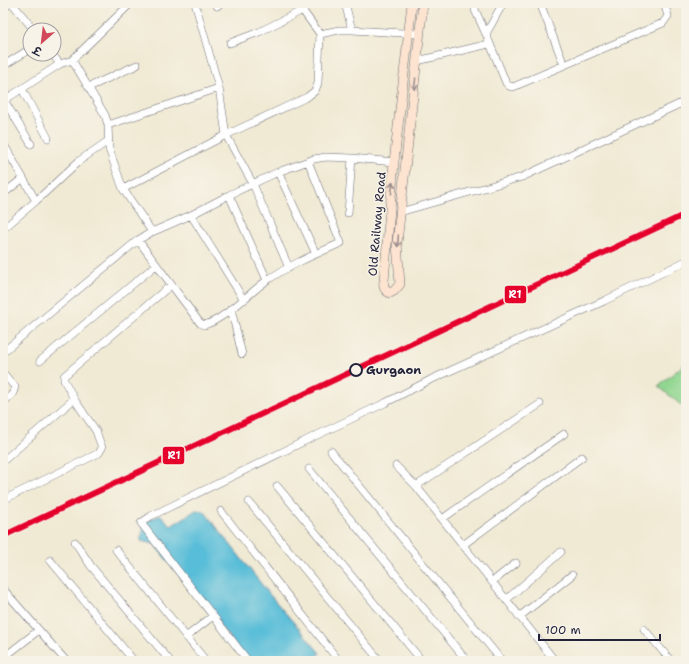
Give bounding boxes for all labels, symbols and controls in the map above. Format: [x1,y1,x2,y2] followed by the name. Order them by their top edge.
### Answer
[22,22,62,62] north arrow
[29,41,45,59] text: उ
[411,77,418,90] one-way arrow
[364,171,390,277] street label: Old Railway Road
[388,182,395,195] one-way arrow
[394,234,401,247] one-way arrow
[504,285,527,304] line badge: R1
[509,287,521,302] text: R1
[366,362,421,378] place label: Gurgaon
[349,363,363,377] marker: Gurgaon
[162,446,185,465] line badge: R1
[168,448,180,463] text: R1
[539,616,660,642] scale bar
[545,622,581,638] text: 100 m

